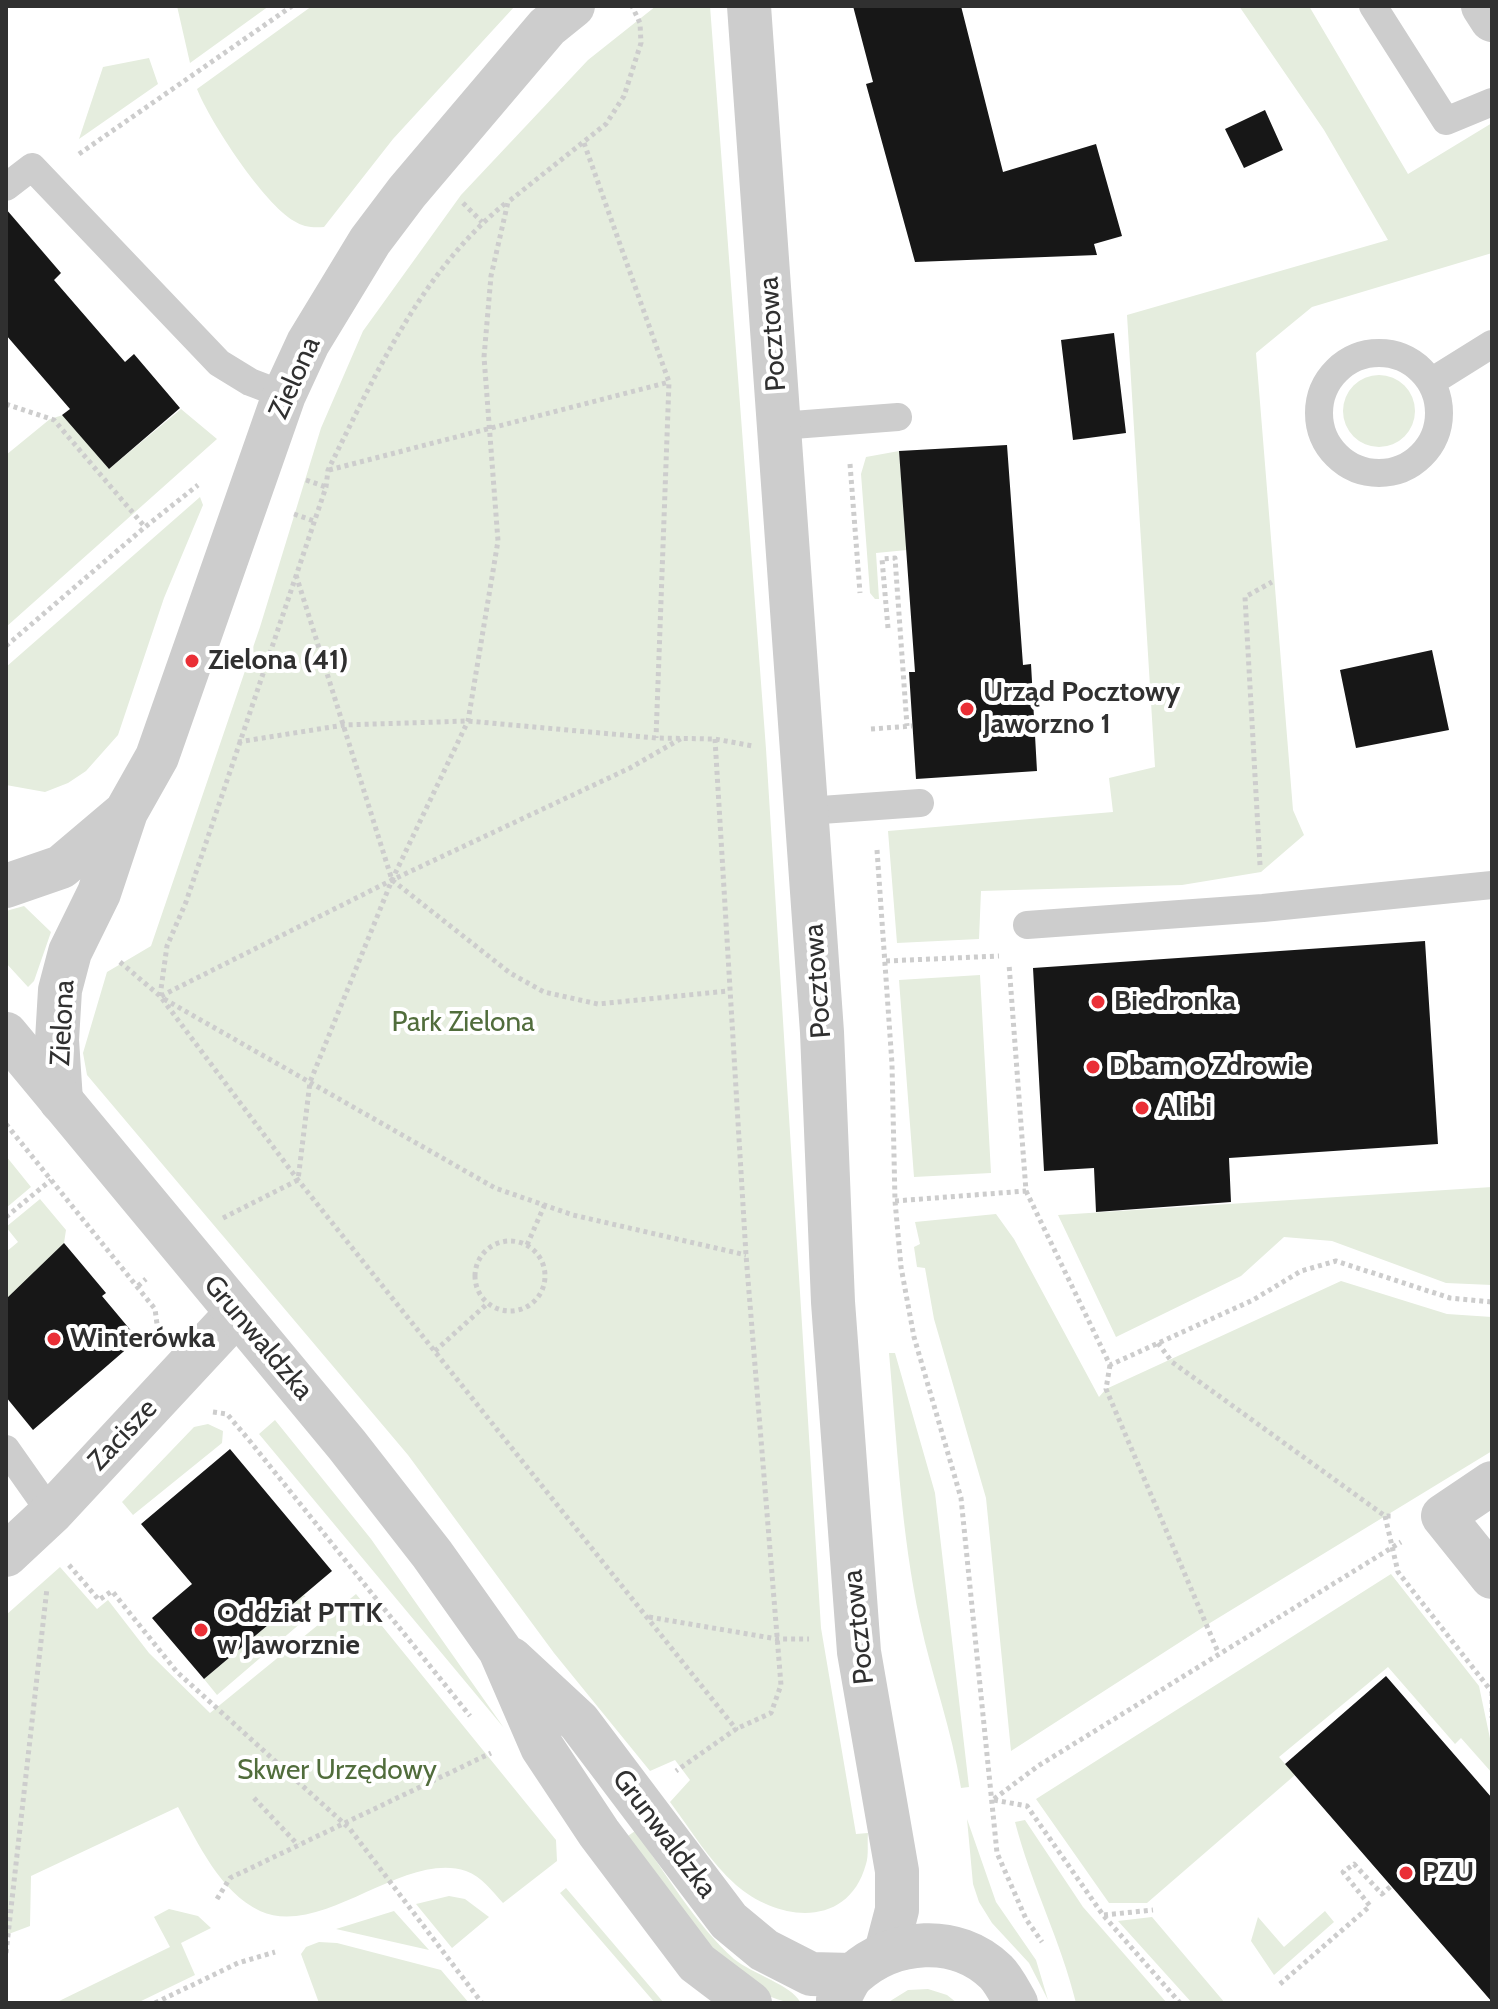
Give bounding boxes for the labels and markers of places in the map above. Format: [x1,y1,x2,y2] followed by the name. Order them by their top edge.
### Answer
[208,644,348,678] place label: Zielona (41)
[183,652,201,670] marker: Zielona (41)
[983,676,1180,742] place label: Urząd Pocztowy Jaworzno 1
[958,700,976,718] marker: Urząd Pocztowy Jaworzno 1
[1114,985,1236,1019] place label: Biedronka
[1089,993,1107,1011] marker: Biedronka
[1109,1050,1309,1084] place label: Dbam o Zdrowie
[1084,1058,1102,1076] marker: Dbam o Zdrowie
[1158,1091,1212,1125] place label: Alibi
[1133,1099,1151,1117] marker: Alibi
[70,1322,215,1356] place label: Winterówka
[45,1330,63,1348] marker: Winterówka
[217,1597,383,1663] place label: Oddział PTTK w Jaworznie
[192,1621,210,1639] marker: Oddział PTTK w Jaworznie
[1422,1856,1474,1890] place label: PZU
[1397,1864,1415,1882] marker: PZU

